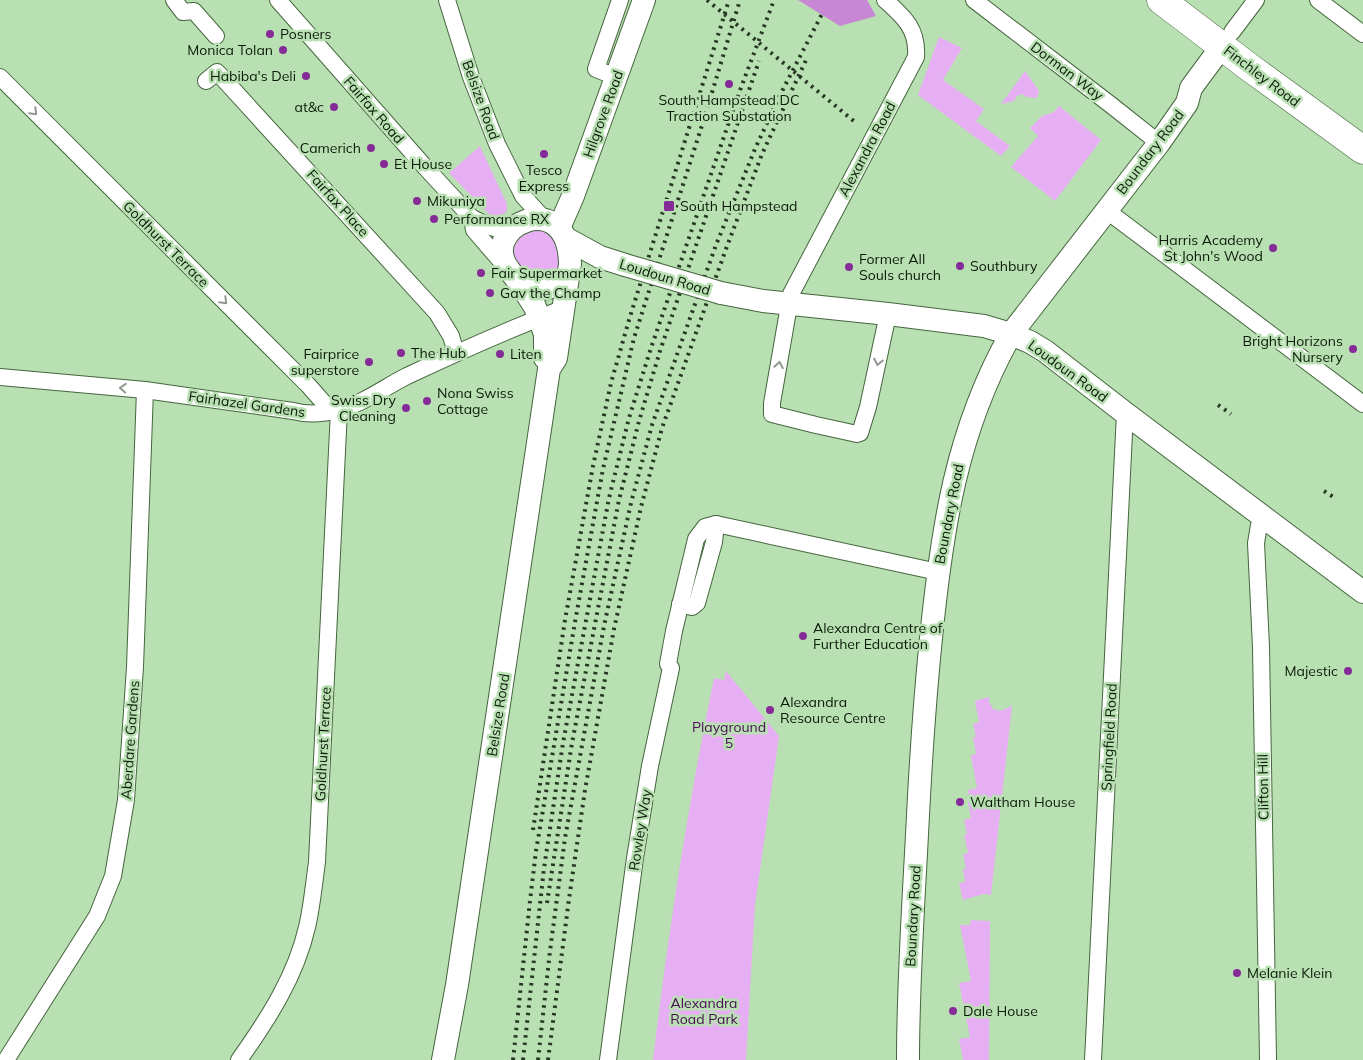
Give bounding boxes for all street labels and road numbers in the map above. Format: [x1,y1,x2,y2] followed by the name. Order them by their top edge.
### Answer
[1027,38,1107,105] street label: Dorman Way
[1220,41,1304,111] street label: Finchley Road
[458,58,504,142] street label: Belsize Road
[579,68,627,160] street label: Hilgrove Road
[340,73,408,147] street label: Fairfax Road
[834,98,900,200] street label: Alexandra Road
[1112,106,1188,198] street label: Boundary Road
[303,166,373,240] street label: Fairfax Place
[119,197,213,291] street label: Goldhurst Terrace
[617,255,713,299] street label: Loudoun Road
[1025,336,1111,406] street label: Loudoun Road
[188,387,306,421] street label: Fairhazel Gardens
[930,462,968,566] street label: Boundary Road
[483,672,513,758] street label: Belsize Road
[117,680,143,800] street label: Aberdare Gardens
[1097,683,1121,791] street label: Springfield Road
[311,686,335,802] street label: Goldhurst Terrace
[1253,754,1273,820] street label: Clifton Hill
[625,788,655,872] street label: Rowley Way
[901,865,925,967] street label: Boundary Road

